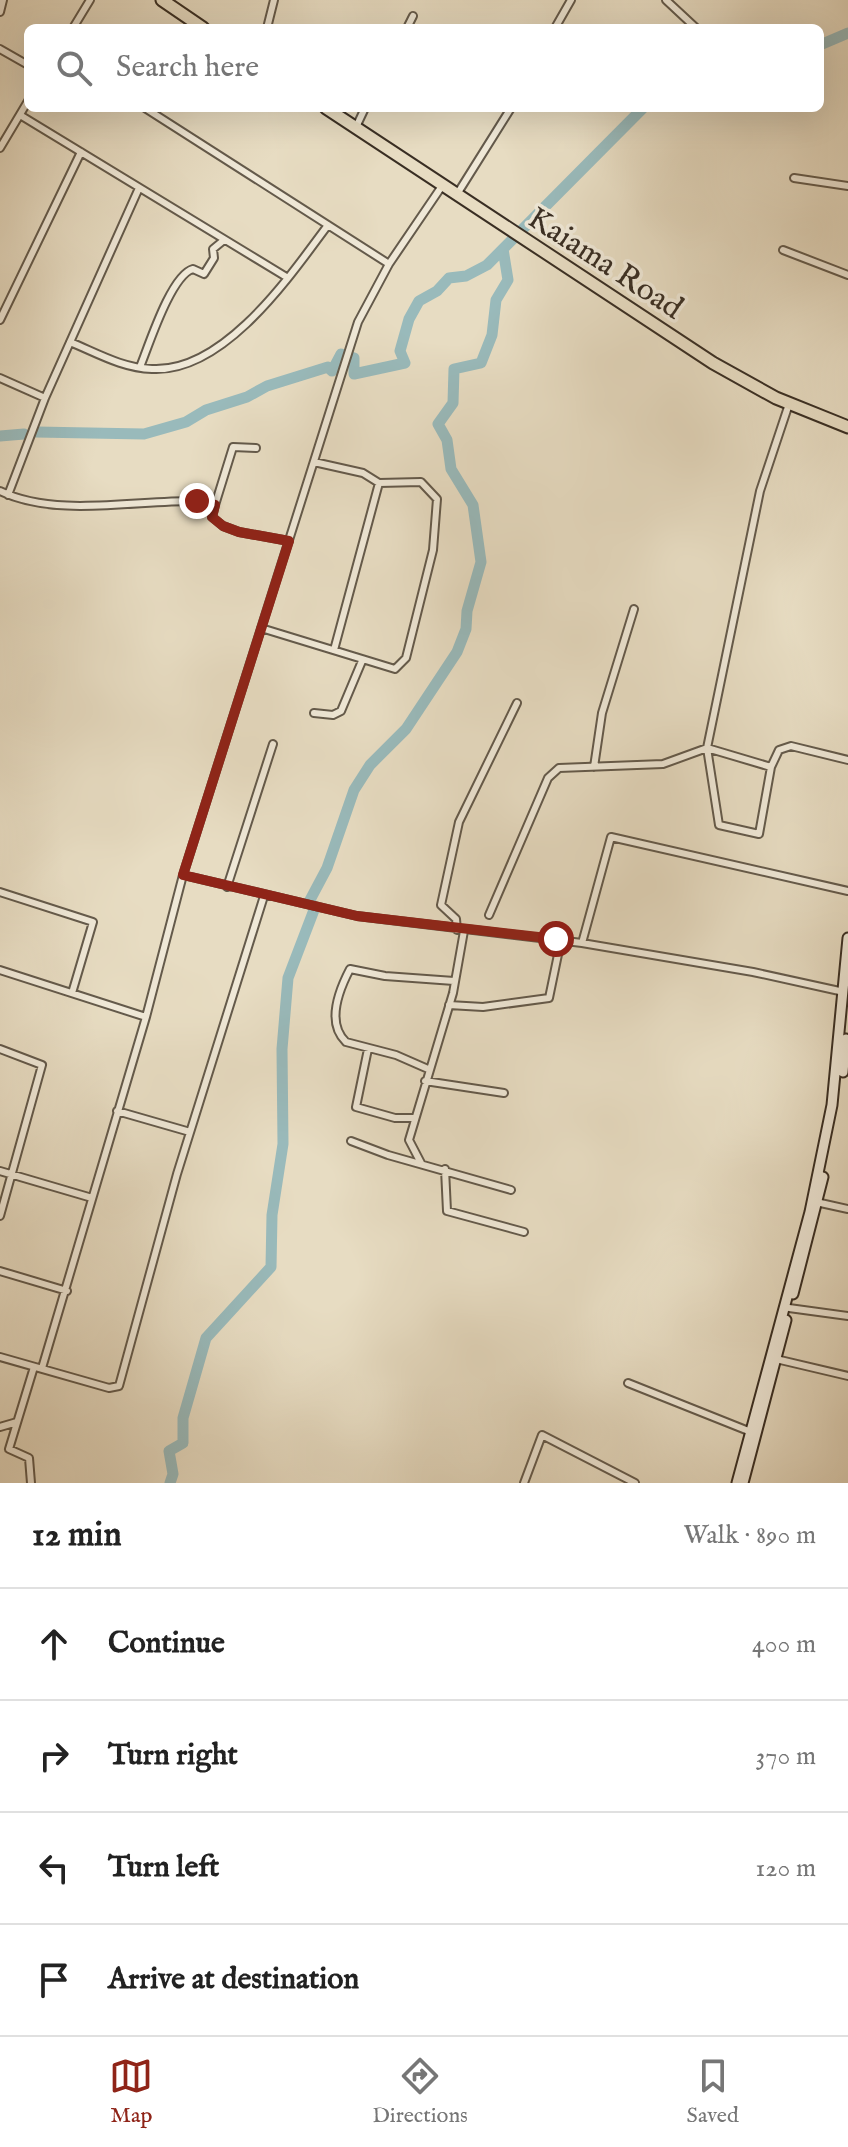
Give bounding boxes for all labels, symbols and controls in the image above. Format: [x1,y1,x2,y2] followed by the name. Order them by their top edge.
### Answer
[24,24,824,112] search box
[52,46,96,90] icon: search
[116,49,259,87] text: Search here
[519,199,691,330] street label: Kaiama Road
[179,483,215,519] route end
[538,921,574,957] route start
[32,1514,122,1557] text: 12 min
[683,1519,816,1552] text: Walk · 890 m
[32,1622,76,1666] icon: ahead
[108,1625,225,1663] text: Continue
[752,1628,816,1661] text: 400 m
[32,1734,76,1778] icon: right
[108,1737,238,1775] text: Turn right
[756,1740,816,1773] text: 370 m
[32,1846,76,1890] icon: left
[108,1849,219,1887] text: Turn left
[756,1852,816,1885] text: 120 m
[32,1958,76,2002] icon: arrive
[108,1961,359,1999] text: Arrive at destination
[109,2054,153,2130] tab: Map
[372,2054,468,2130] tab: Directions
[687,2054,739,2130] tab: Saved

